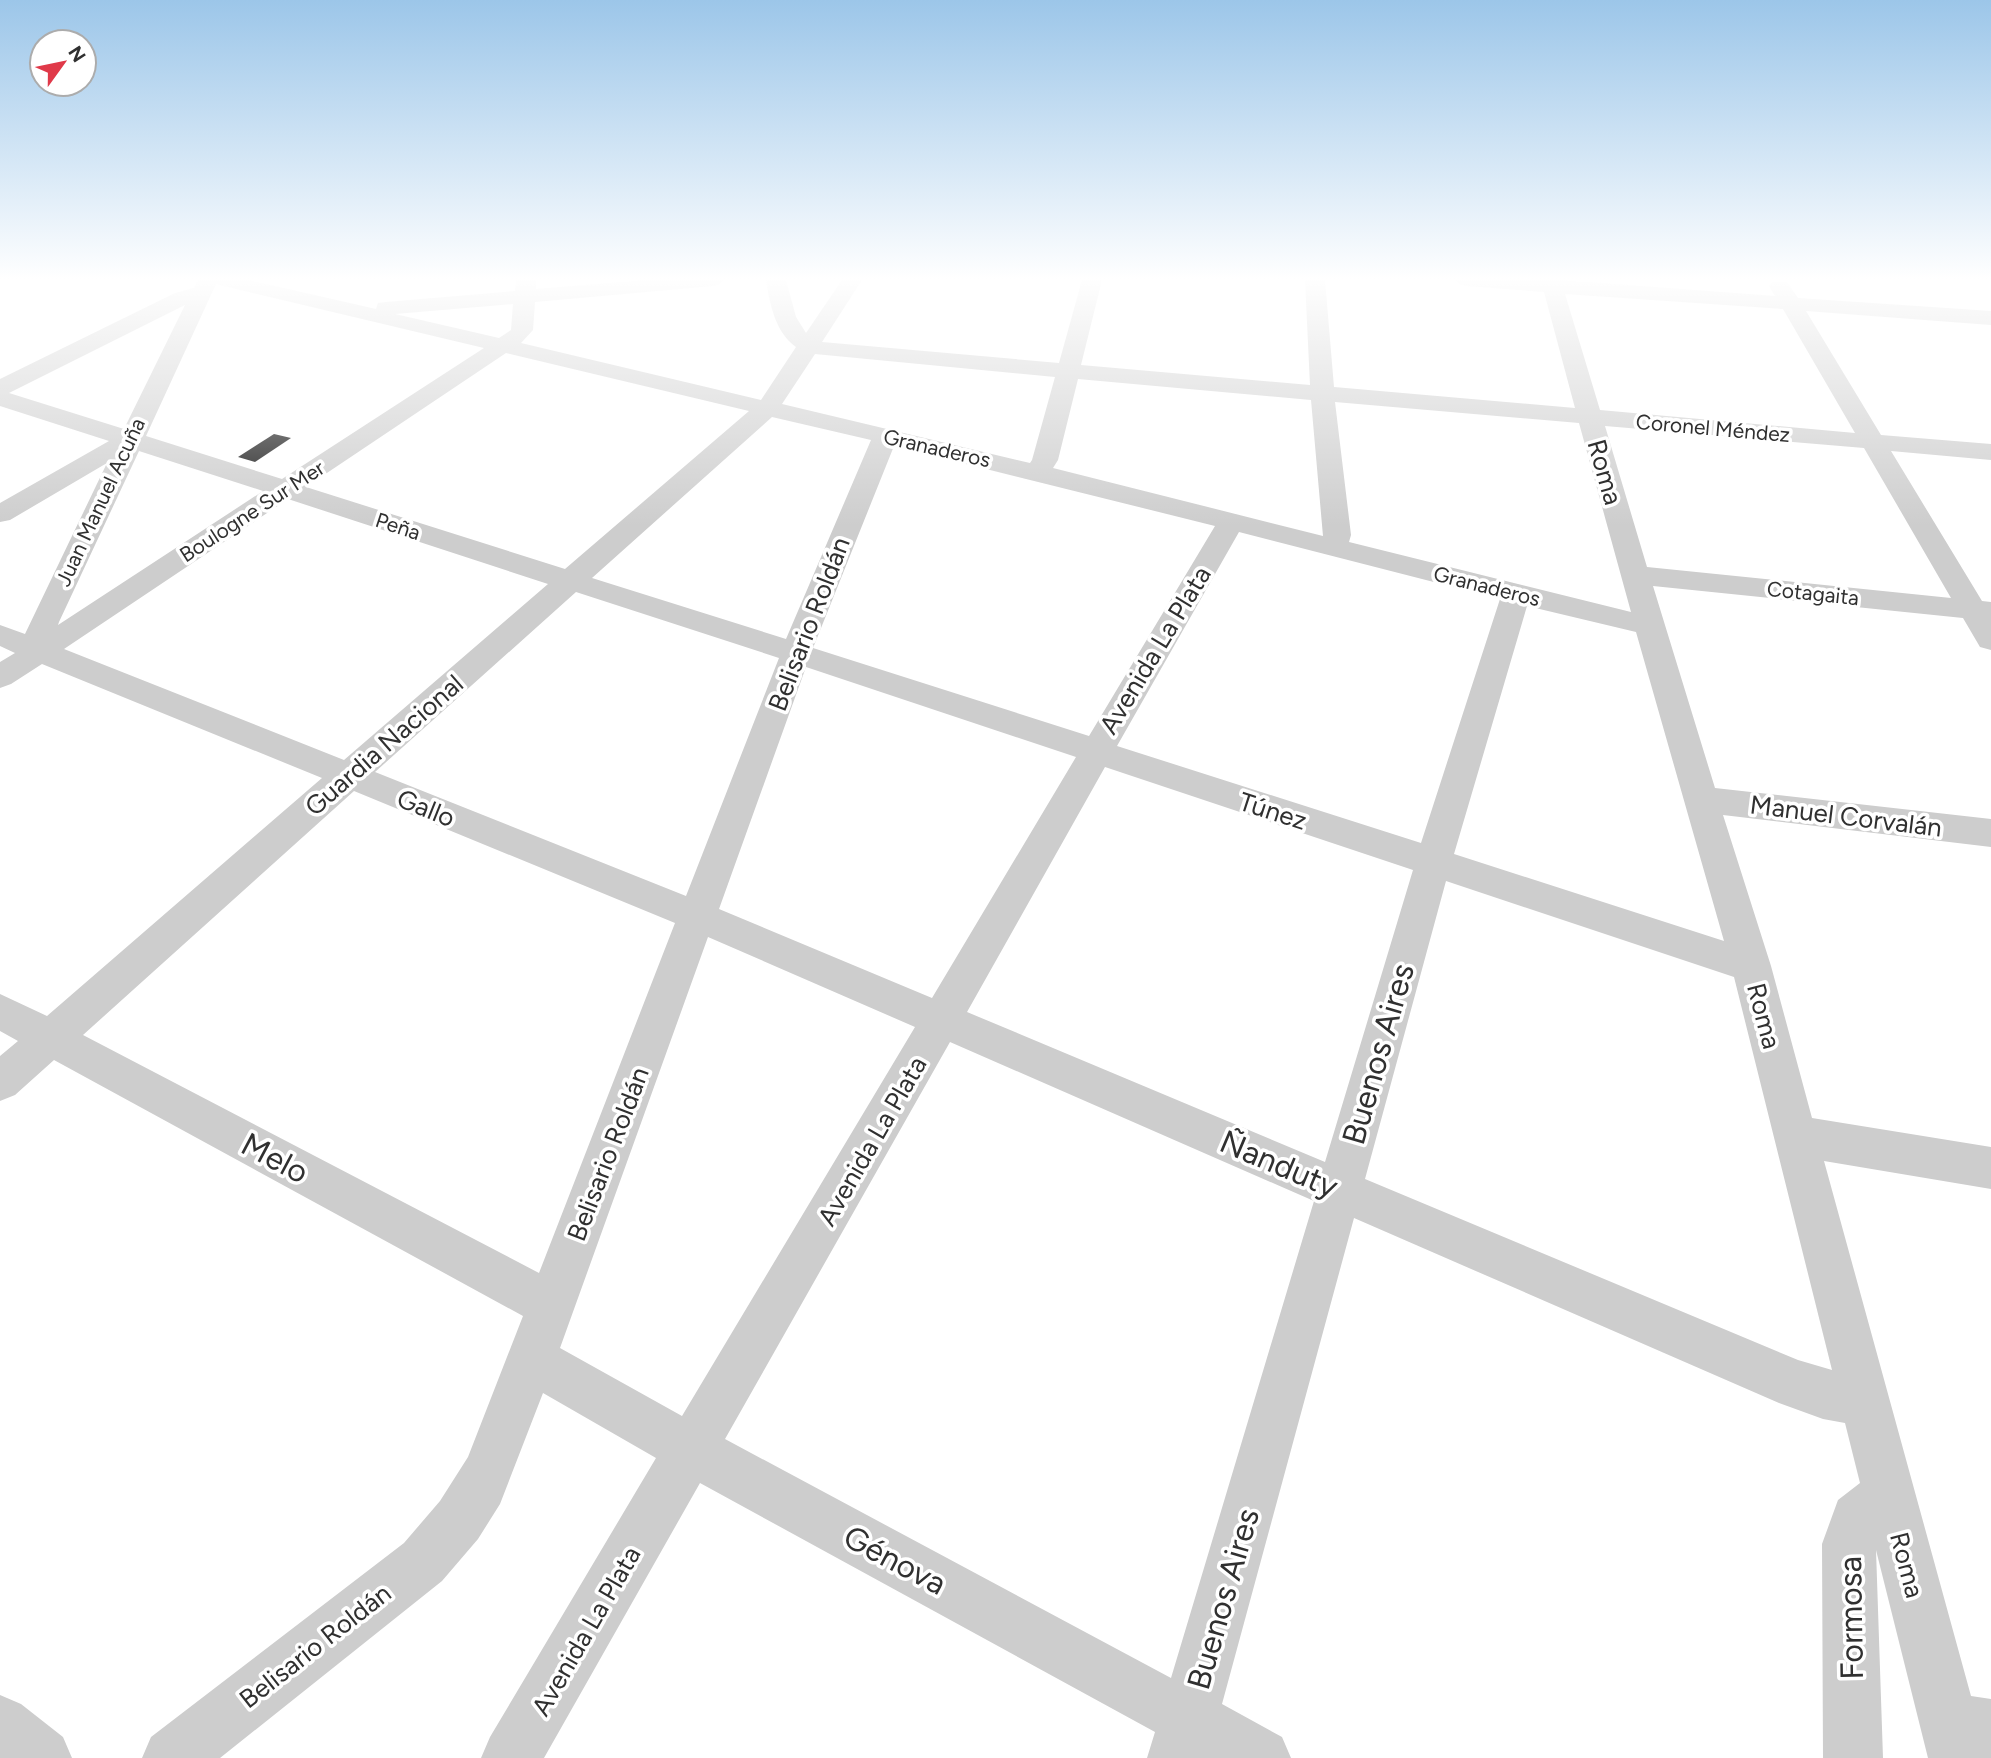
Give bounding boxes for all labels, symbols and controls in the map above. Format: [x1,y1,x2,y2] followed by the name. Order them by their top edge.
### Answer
[28,28,98,98] north arrow
[63,42,90,66] text: N
[1635,409,1791,447] street label: Coronel Méndez
[50,414,150,590] street label: Juan Manuel Acuña
[881,424,993,472] street label: Granaderos
[1580,436,1630,508] street label: Roma
[175,455,329,567] street label: Boulogne Sur Mer
[372,507,424,545] street label: Peña
[761,533,857,715] street label: Belisario Roldán
[1092,560,1218,740] street label: Avenida La Plata
[1431,561,1543,611] street label: Granaderos
[1766,576,1860,610] street label: Cotagaita
[298,668,470,822] street label: Guardia Nacional
[392,782,460,834] street label: Gallo
[1235,785,1311,837] street label: Túnez
[1748,788,1944,844] street label: Manuel Corvalán
[1334,959,1422,1149] street label: Buenos Aires
[1740,980,1788,1052] street label: Roma
[811,1051,933,1231] street label: Avenida La Plata
[560,1063,656,1245] street label: Belisario Roldán
[1214,1122,1344,1206] street label: Ñanduty
[235,1125,315,1191] street label: Melo
[1179,1504,1267,1694] street label: Buenos Aires
[837,1517,953,1603] street label: Génova
[1883,1529,1931,1601] street label: Roma
[525,1541,647,1721] street label: Avenida La Plata
[1831,1556,1871,1680] street label: Formosa
[233,1577,397,1715] street label: Belisario Roldán

